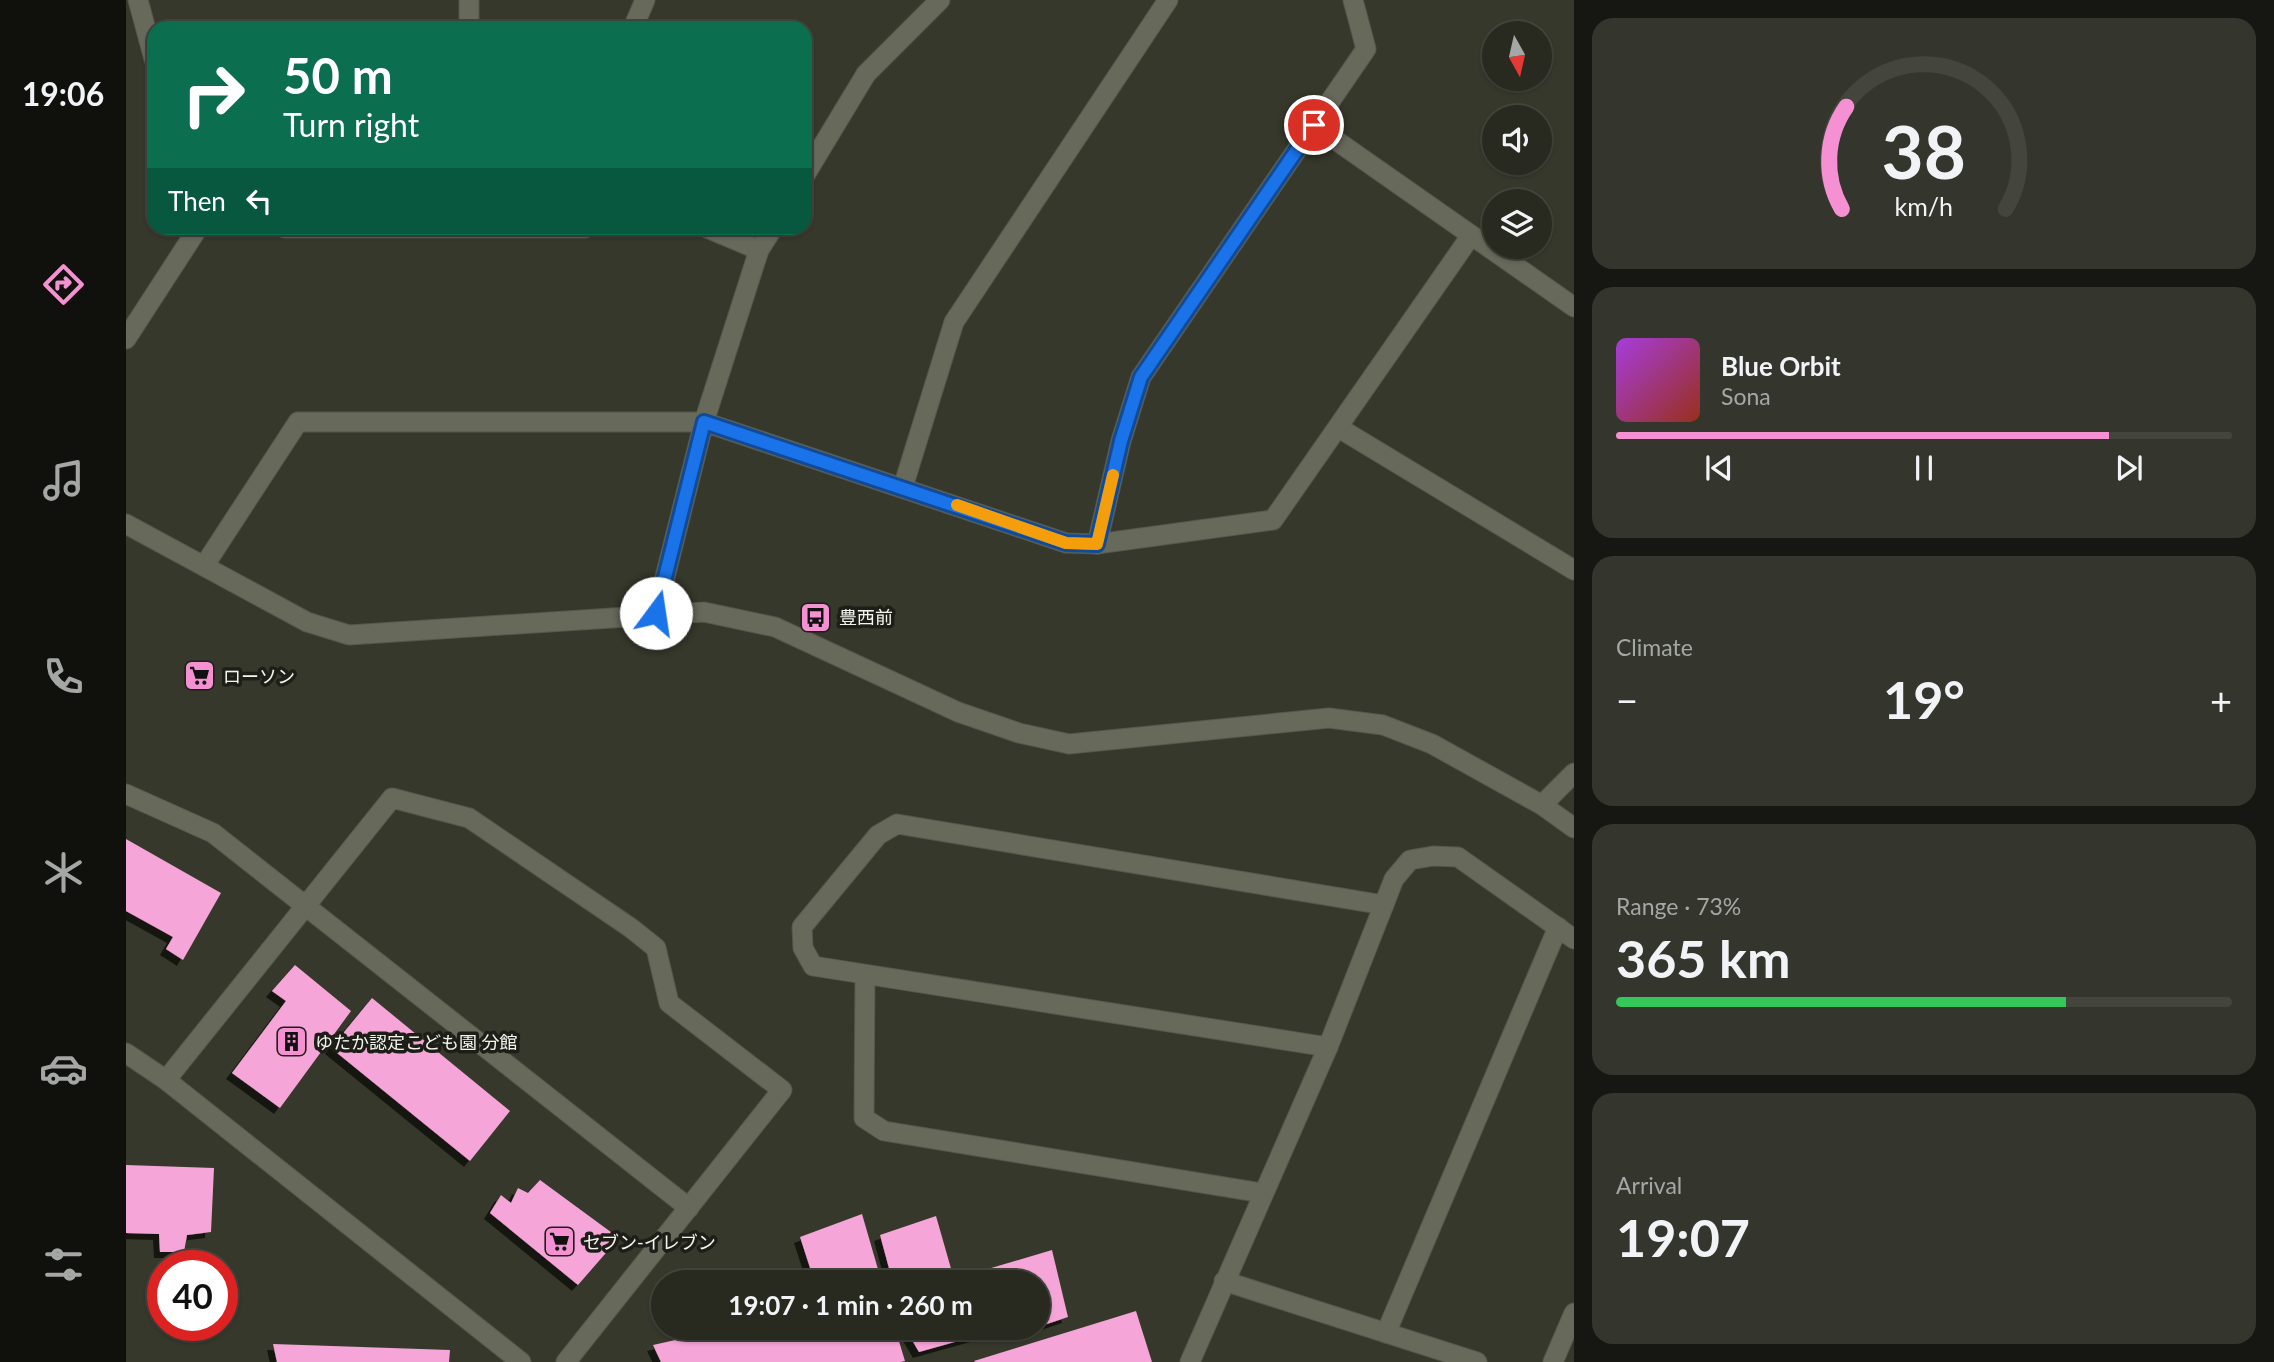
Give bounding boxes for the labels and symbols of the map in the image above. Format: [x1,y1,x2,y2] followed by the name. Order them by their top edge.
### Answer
[1482,21,1552,91] north arrow
[1284,95,1344,155] pin
[619,576,693,650] position arrow
[799,600,833,634] bus stop icon: 豊西前
[839,606,893,628] place label: 豊西前
[183,659,217,693] supermarket icon: ローソン
[223,665,295,687] place label: ローソン
[275,1025,309,1059] building icon: ゆたか認定こども園 分館
[315,1031,518,1053] place label: ゆたか認定こども園 分館
[543,1225,577,1259] supermarket icon: セブン-イレブン
[583,1231,716,1253] place label: セブン-イレブン
[147,1250,238,1341] speed limit sign: 40

